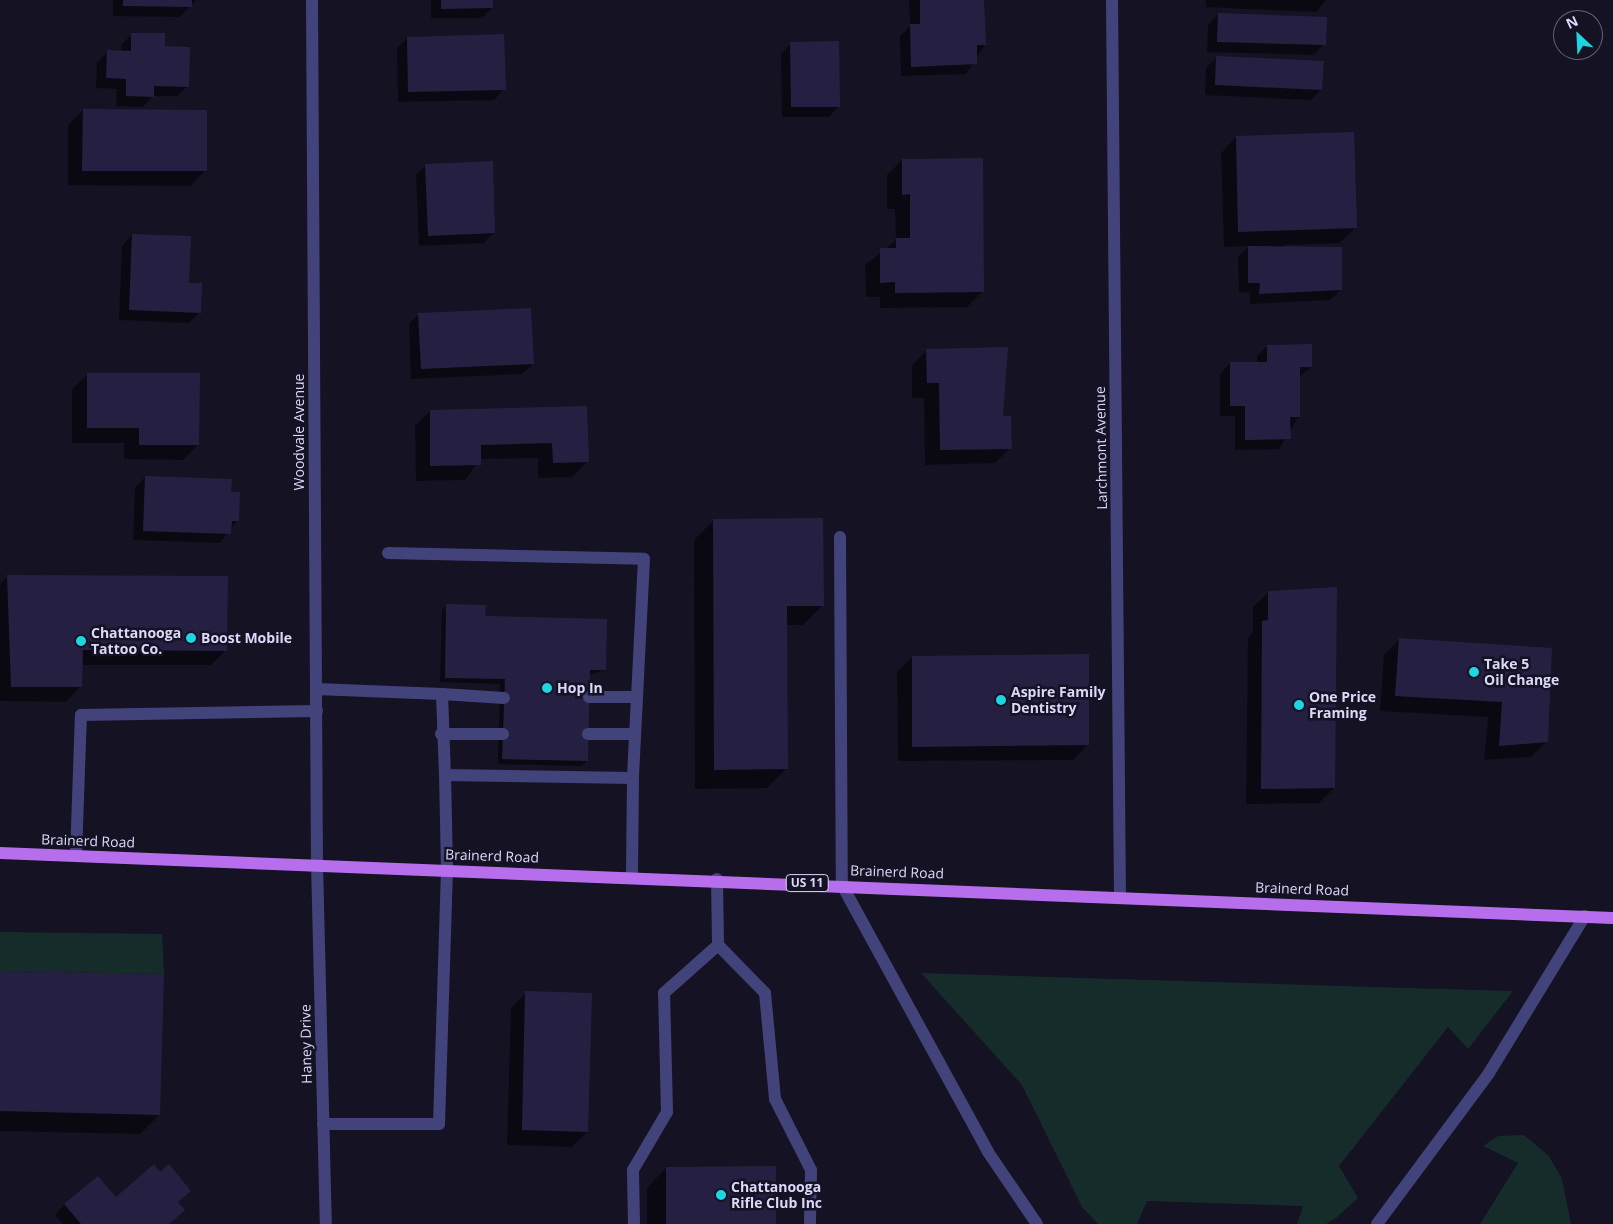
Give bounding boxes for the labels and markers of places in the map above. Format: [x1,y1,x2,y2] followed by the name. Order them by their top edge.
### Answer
[91,625,181,658] place label: Chattanooga Tattoo Co.
[201,630,292,646] place label: Boost Mobile
[185,632,197,644] marker: Boost Mobile
[75,635,87,647] marker: Chattanooga Tattoo Co.
[1484,656,1559,689] place label: Take 5 Oil Change
[1468,666,1480,678] marker: Take 5 Oil Change
[557,680,603,696] place label: Hop In
[541,682,553,694] marker: Hop In
[1011,684,1105,716] place label: Aspire Family Dentistry
[1309,689,1376,722] place label: One Price Framing
[995,694,1007,706] marker: Aspire Family Dentistry
[1293,699,1305,711] marker: One Price Framing
[731,1179,822,1212] place label: Chattanooga Rifle Club Inc
[715,1189,727,1201] marker: Chattanooga Rifle Club Inc

